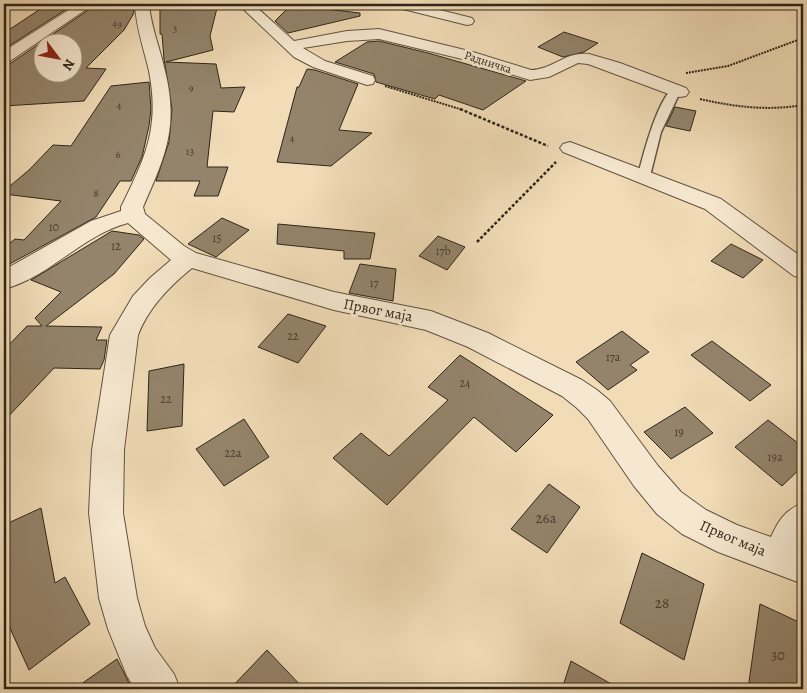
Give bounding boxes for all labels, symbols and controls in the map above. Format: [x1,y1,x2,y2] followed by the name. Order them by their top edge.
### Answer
[112,16,122,31] house number: 49
[173,21,177,36] house number: 3
[32,32,82,82] north arrow
[462,47,514,77] street label: Радничка
[58,55,79,74] text: N
[188,80,194,95] house number: 9
[117,98,122,113] house number: 4
[290,131,295,146] house number: 4
[186,144,194,159] house number: 13
[115,147,121,162] house number: 6
[93,186,99,201] house number: 8
[49,219,59,235] house number: 10
[212,230,222,246] house number: 15
[111,238,121,254] house number: 12
[435,243,451,259] house number: 17b
[369,275,380,291] house number: 17
[342,293,414,327] street label: Првог маја
[287,328,299,344] house number: 22
[606,349,621,365] house number: 17a
[459,375,471,391] house number: 24
[160,391,172,407] house number: 22
[674,424,684,440] house number: 19
[225,445,242,461] house number: 22a
[767,449,783,465] house number: 19a
[535,508,557,528] house number: 26a
[697,515,769,561] street label: Првог маја
[655,593,669,613] house number: 28
[771,645,785,665] house number: 30

